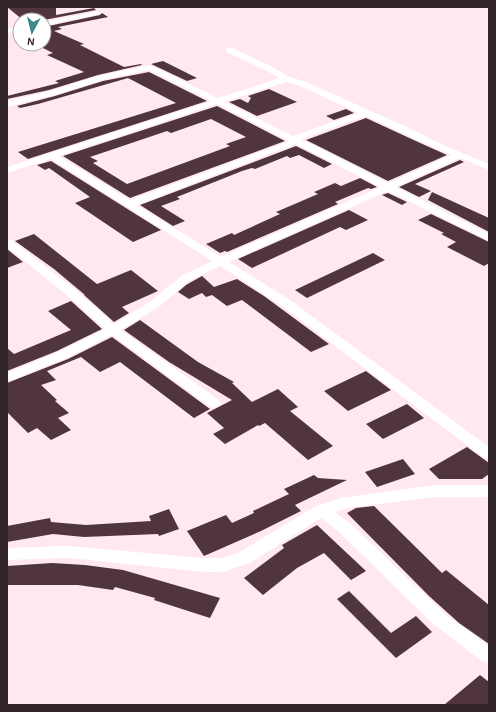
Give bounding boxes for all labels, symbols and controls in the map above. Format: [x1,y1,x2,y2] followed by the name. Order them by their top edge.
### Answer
[12,12,52,52] north arrow
[26,34,36,48] text: N

